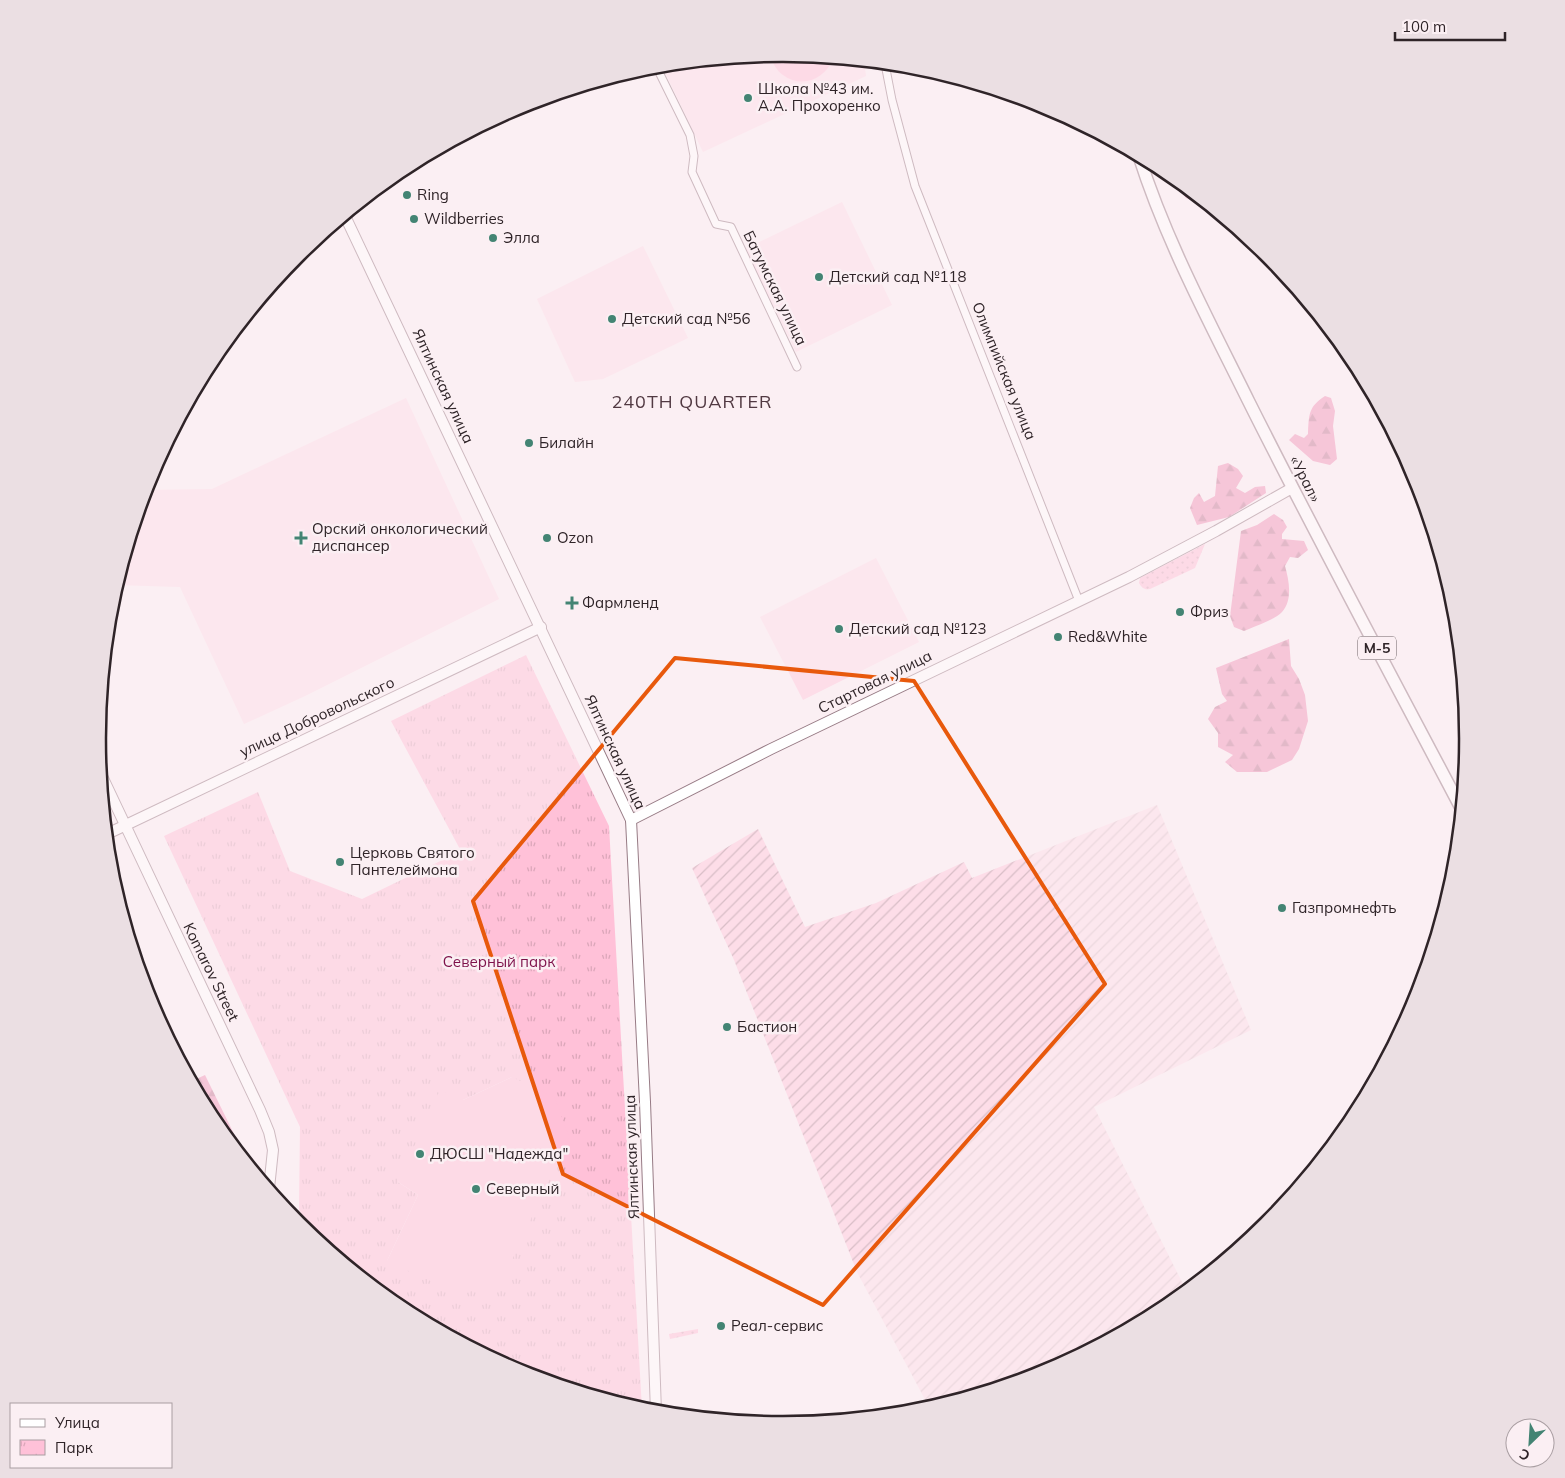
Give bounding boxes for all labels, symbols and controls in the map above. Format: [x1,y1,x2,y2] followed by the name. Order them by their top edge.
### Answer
[1395,10,1505,42] scale bar
[1402,17,1446,36] text: 100 m
[758,79,881,115] place label: Школа №43 им. А.А. Прохоренко
[742,92,754,104] marker: Школа №43 им. А.А. Прохоренко
[417,185,449,204] place label: Ring
[401,189,413,201] marker: Ring
[424,209,504,228] place label: Wildberries
[408,213,420,225] marker: Wildberries
[740,227,811,348] street label: Батумская улица
[503,228,540,247] place label: Элла
[487,232,499,244] marker: Элла
[829,267,967,286] place label: Детский сад №118
[813,271,825,283] marker: Детский сад №118
[968,299,1041,442] street label: Олимпийская улица
[622,309,751,328] place label: Детский сад №56
[606,313,618,325] marker: Детский сад №56
[409,325,478,446] street label: Ялтинская улица
[612,390,772,413] district label: 240TH QUARTER
[539,433,594,452] place label: Билайн
[523,437,535,449] marker: Билайн
[1286,452,1325,505] street label: «Урал»
[312,519,488,555] place label: Орский онкологический диспансер
[557,528,594,547] place label: Ozon
[294,531,308,545] marker: Орский онкологический диспансер
[541,532,553,544] marker: Ozon
[582,593,659,612] place label: Фармленд
[566,597,578,609] marker: Фармленд
[1190,602,1229,621] place label: Фриз
[1174,606,1186,618] marker: Фриз
[849,619,987,638] place label: Детский сад №123
[833,623,845,635] marker: Детский сад №123
[1068,627,1147,646] place label: Red&White
[1052,631,1064,643] marker: Red&White
[1358,636,1396,660] road number: М-5
[815,646,935,717] street label: Стартовая улица
[236,672,397,761] street label: улица Добровольского
[581,691,650,812] street label: Ялтинская улица
[350,843,475,879] place label: Церковь Святого Пантелеймона
[334,856,346,868] marker: Церковь Святого Пантелеймона
[1292,898,1397,917] place label: Газпромнефть
[1276,902,1288,914] marker: Газпромнефть
[179,919,243,1024] street label: Komarov Street
[443,952,556,971] park label: Северный парк
[737,1017,797,1036] place label: Бастион
[721,1021,733,1033] marker: Бастион
[620,1094,643,1220] street label: Ялтинская улица
[430,1144,568,1163] place label: ДЮСШ "Надежда"
[414,1148,426,1160] marker: ДЮСШ "Надежда"
[486,1179,559,1198] place label: Северный
[470,1183,482,1195] marker: Северный
[731,1316,823,1335] place label: Реал-сервис
[715,1320,727,1332] marker: Реал-сервис
[10,1403,172,1468] legend
[54,1413,100,1432] text: Улица
[1505,1418,1555,1468] north arrow
[55,1438,94,1457] text: Парк
[1516,1445,1533,1465] text: С

